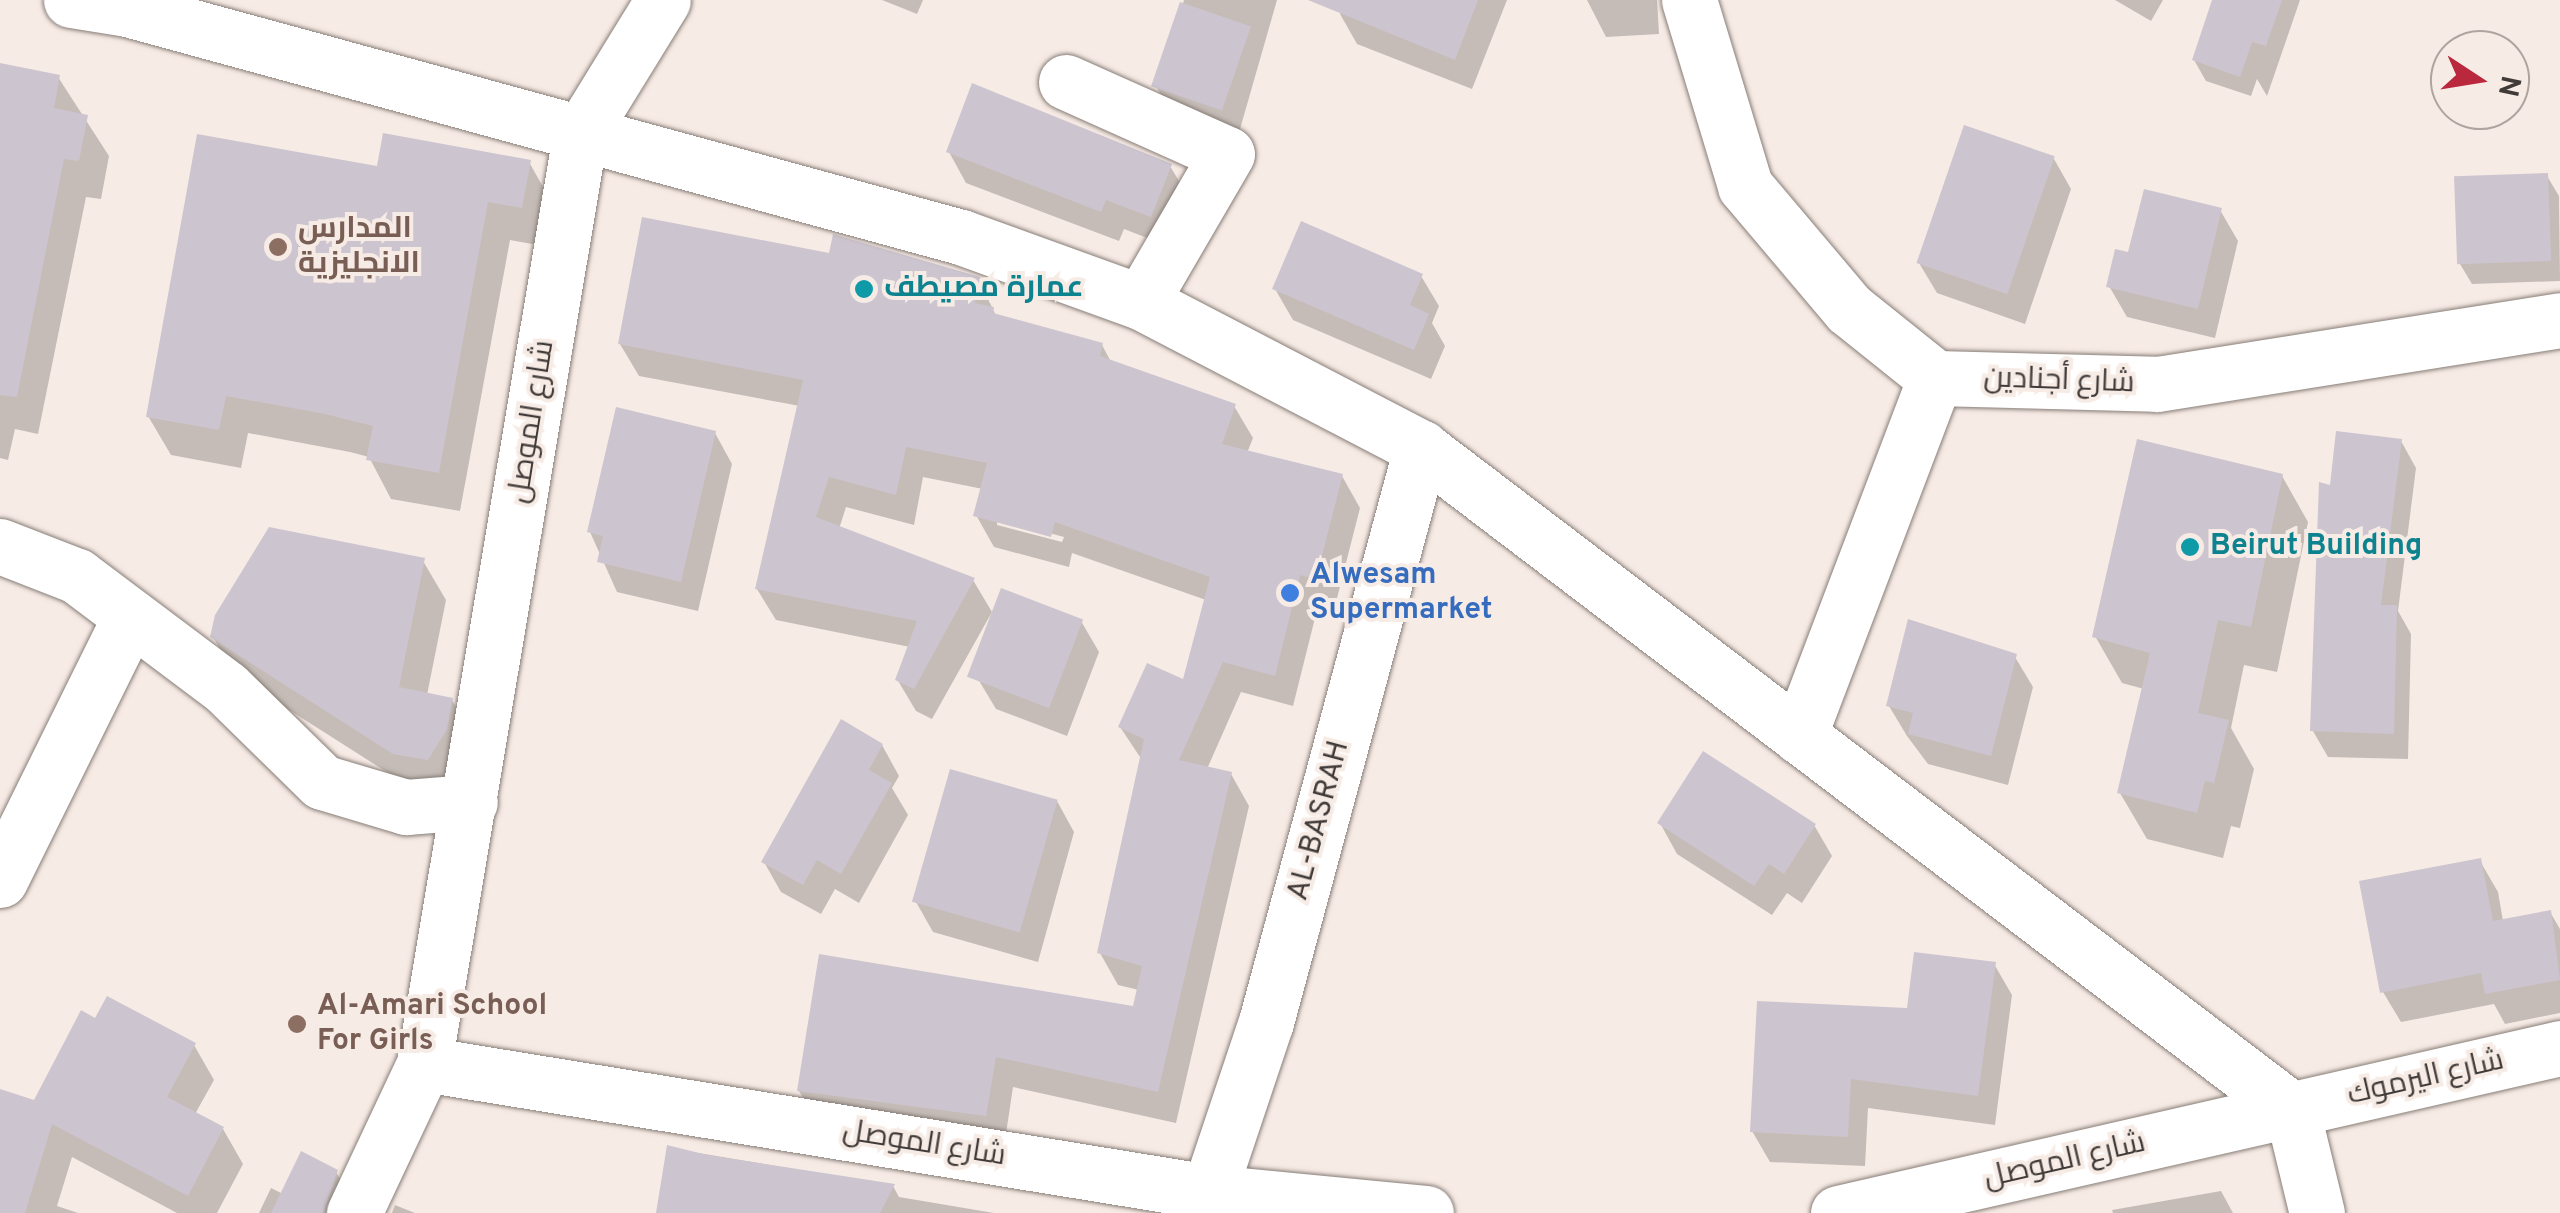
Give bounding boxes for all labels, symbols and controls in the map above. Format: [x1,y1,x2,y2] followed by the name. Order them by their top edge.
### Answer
[2430,30,2530,130] north arrow
[2488,72,2527,99] text: N
[298,212,420,282] place label: المدارس الانجليزية
[267,236,289,258] marker: المدارس الانجليزية
[884,271,1083,307] place label: عمارة مصيطف
[853,278,875,300] marker: عمارة مصيطف
[502,338,564,506] street label: شارع الموصل
[1983,361,2135,403] street label: شارع أجنادين
[2210,529,2422,565] place label: Beirut Building
[2179,536,2201,558] marker: Beirut Building
[1310,558,1493,628] place label: Alwesam Supermarket
[1279,582,1301,604] marker: Alwesam Supermarket
[1281,737,1359,905] street label: AL-BASRAH
[317,989,547,1060] place label: Al-Amari School For Girls
[286,1013,308,1035] marker: Al-Amari School For Girls
[2344,1044,2508,1114] street label: شارع اليرموك
[840,1114,1008,1176] street label: شارع الموصل
[1981,1126,2149,1198] street label: شارع الموصل

